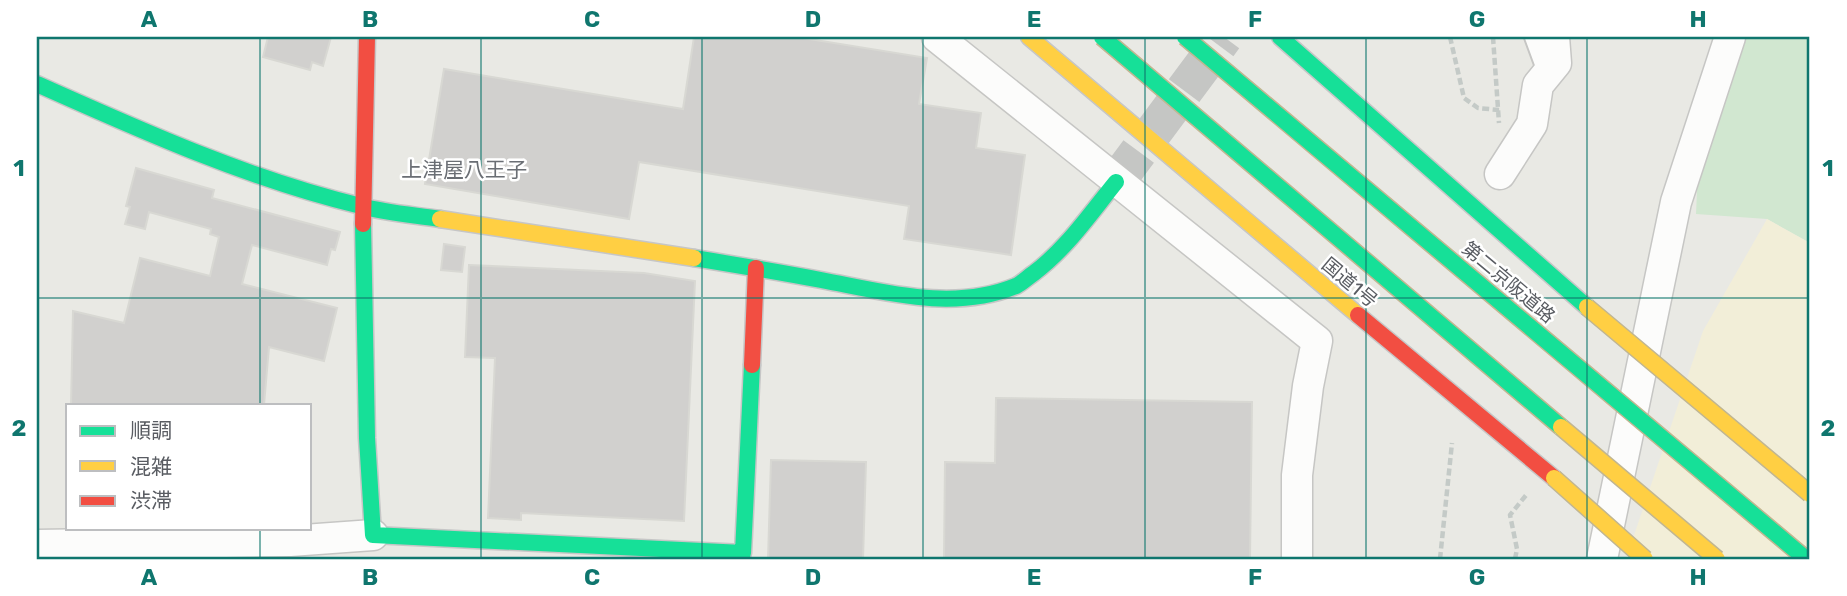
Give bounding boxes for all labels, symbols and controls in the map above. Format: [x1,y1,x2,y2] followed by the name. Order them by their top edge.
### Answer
[141,5,158,33] text: A
[362,5,378,33] text: B
[584,5,600,33] text: C
[805,5,821,33] text: D
[1027,5,1041,33] text: E
[1248,5,1262,33] text: F
[1469,5,1485,33] text: G
[1689,5,1707,33] text: H
[13,154,25,182] text: 1
[1822,154,1834,182] text: 1
[401,157,527,182] district label: 上津屋八王子
[1458,237,1560,328] street label: 第二京阪道路
[1317,253,1382,312] street label: 国道1号
[66,404,312,530] legend
[12,414,26,442] text: 2
[1821,414,1835,442] text: 2
[130,418,172,443] text: 順調
[130,454,172,479] text: 混雑
[130,488,172,513] text: 渋滞
[141,563,158,591] text: A
[362,563,378,591] text: B
[584,563,600,591] text: C
[805,563,821,591] text: D
[1027,563,1041,591] text: E
[1248,563,1262,591] text: F
[1469,563,1485,591] text: G
[1689,563,1707,591] text: H

